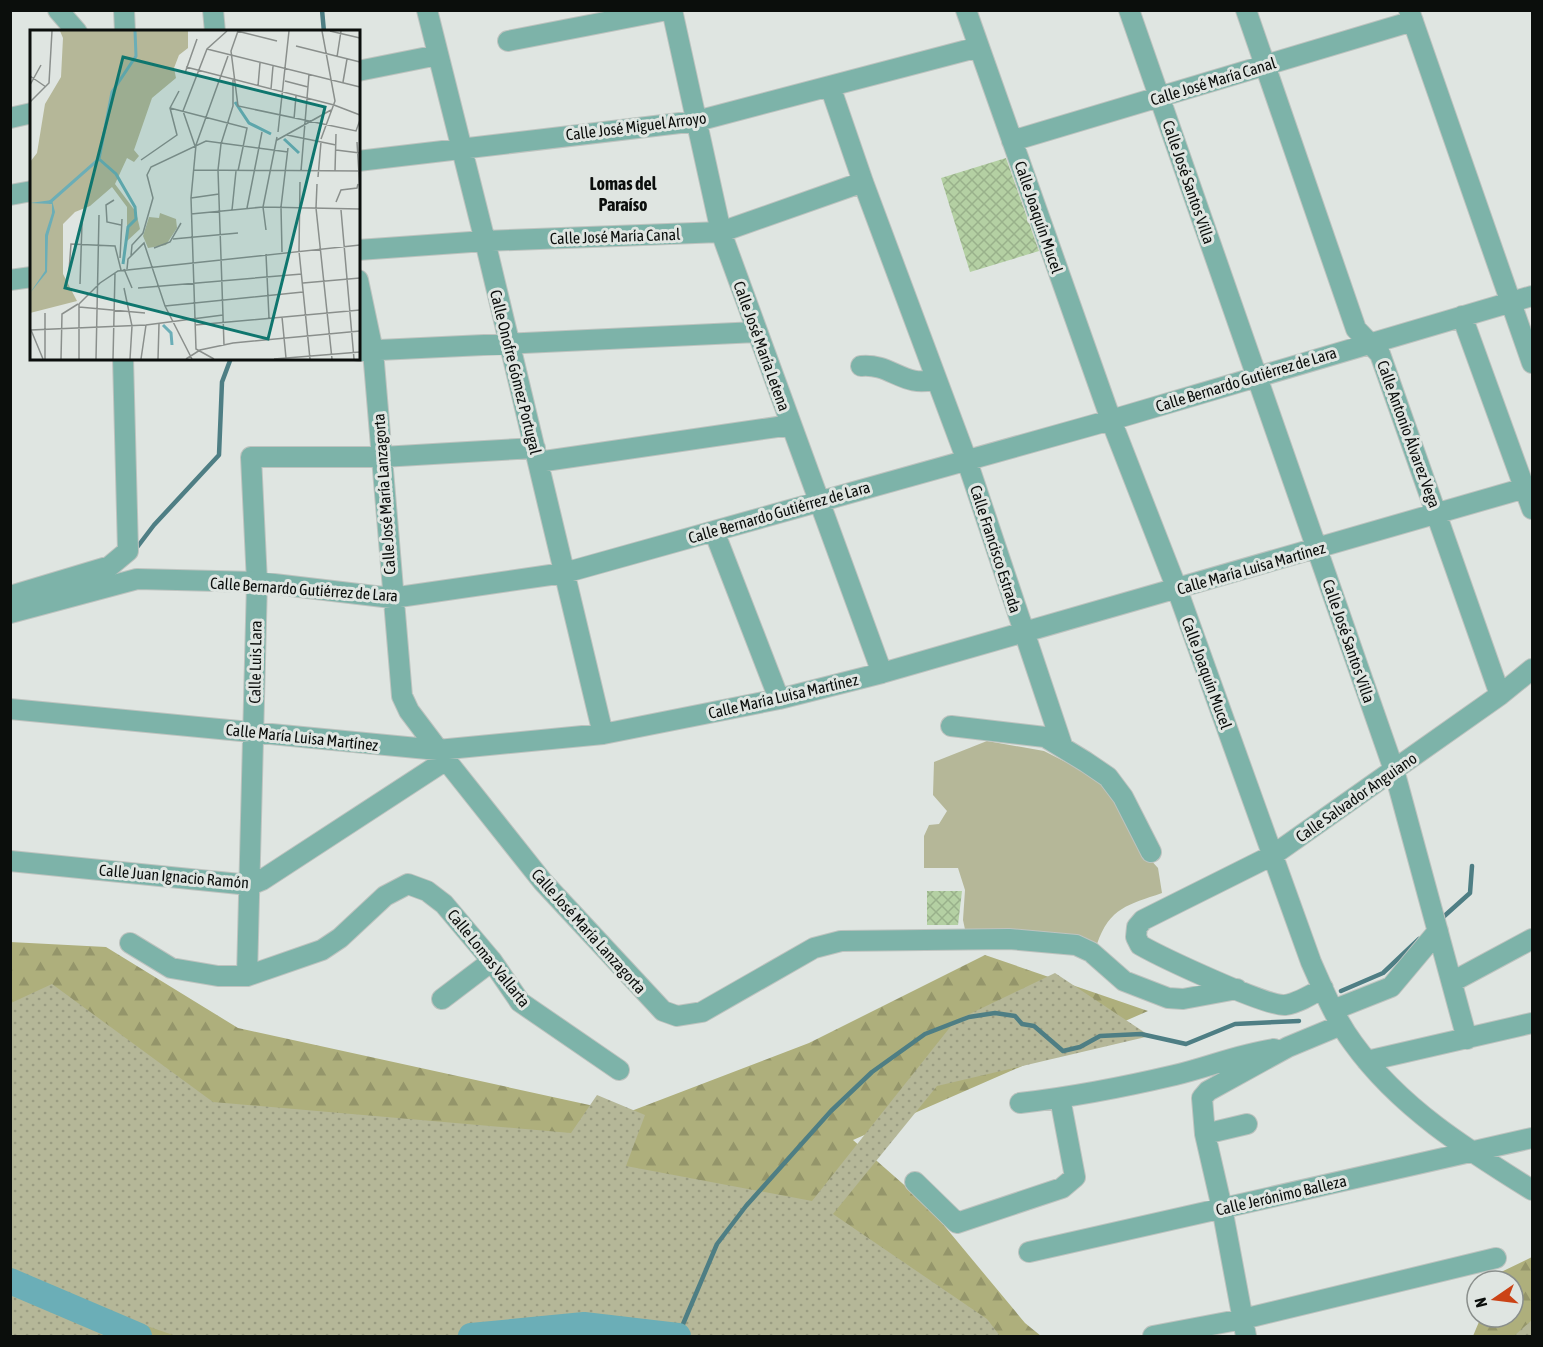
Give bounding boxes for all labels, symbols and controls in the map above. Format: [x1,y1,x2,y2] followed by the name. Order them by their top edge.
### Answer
[30,30,360,360] inset map
[1148,53,1279,109] street label: Calle José María Canal
[565,108,707,145] street label: Calle José Miguel Arroyo
[1159,118,1219,246] street label: Calle José Santos Villa
[1010,159,1067,276] street label: Calle Joaquín Mucel
[589,173,657,215] district label: Lomas del Paraíso
[550,225,681,247] street label: Calle José María Canal
[730,279,794,413] street label: Calle José María Letena
[486,288,545,457] street label: Calle Onofre Gómez Portugal
[1153,343,1339,415] street label: Calle Bernardo Gutiérrez de Lara
[1373,358,1444,510] street label: Calle Antonio Álvarez Vega
[369,413,400,575] street label: Calle José María Lanzagorta
[686,477,872,547] street label: Calle Bernardo Gutiérrez de Lara
[967,483,1025,615] street label: Calle Francisco Estrada
[1175,538,1327,598] street label: Calle María Luisa Martínez
[210,573,398,605] street label: Calle Bernardo Gutiérrez de Lara
[1319,577,1379,705] street label: Calle José Santos Villa
[1178,615,1236,732] street label: Calle Joaquín Mucel
[245,620,265,704] street label: Calle Luis Lara
[706,670,860,722] street label: Calle María Luisa Martínez
[225,720,379,754] street label: Calle María Luisa Martínez
[1292,749,1420,846] street label: Calle Salvador Anguiano
[98,860,250,893] street label: Calle Juan Ignacio Ramón
[527,865,650,998] street label: Calle José María Lanzagorta
[444,906,534,1010] street label: Calle Lomas Vallarta
[1214,1171,1348,1219] street label: Calle Jerónimo Balleza
[1465,1269,1525,1329] north arrow
[1471,1296,1490,1309] text: N

